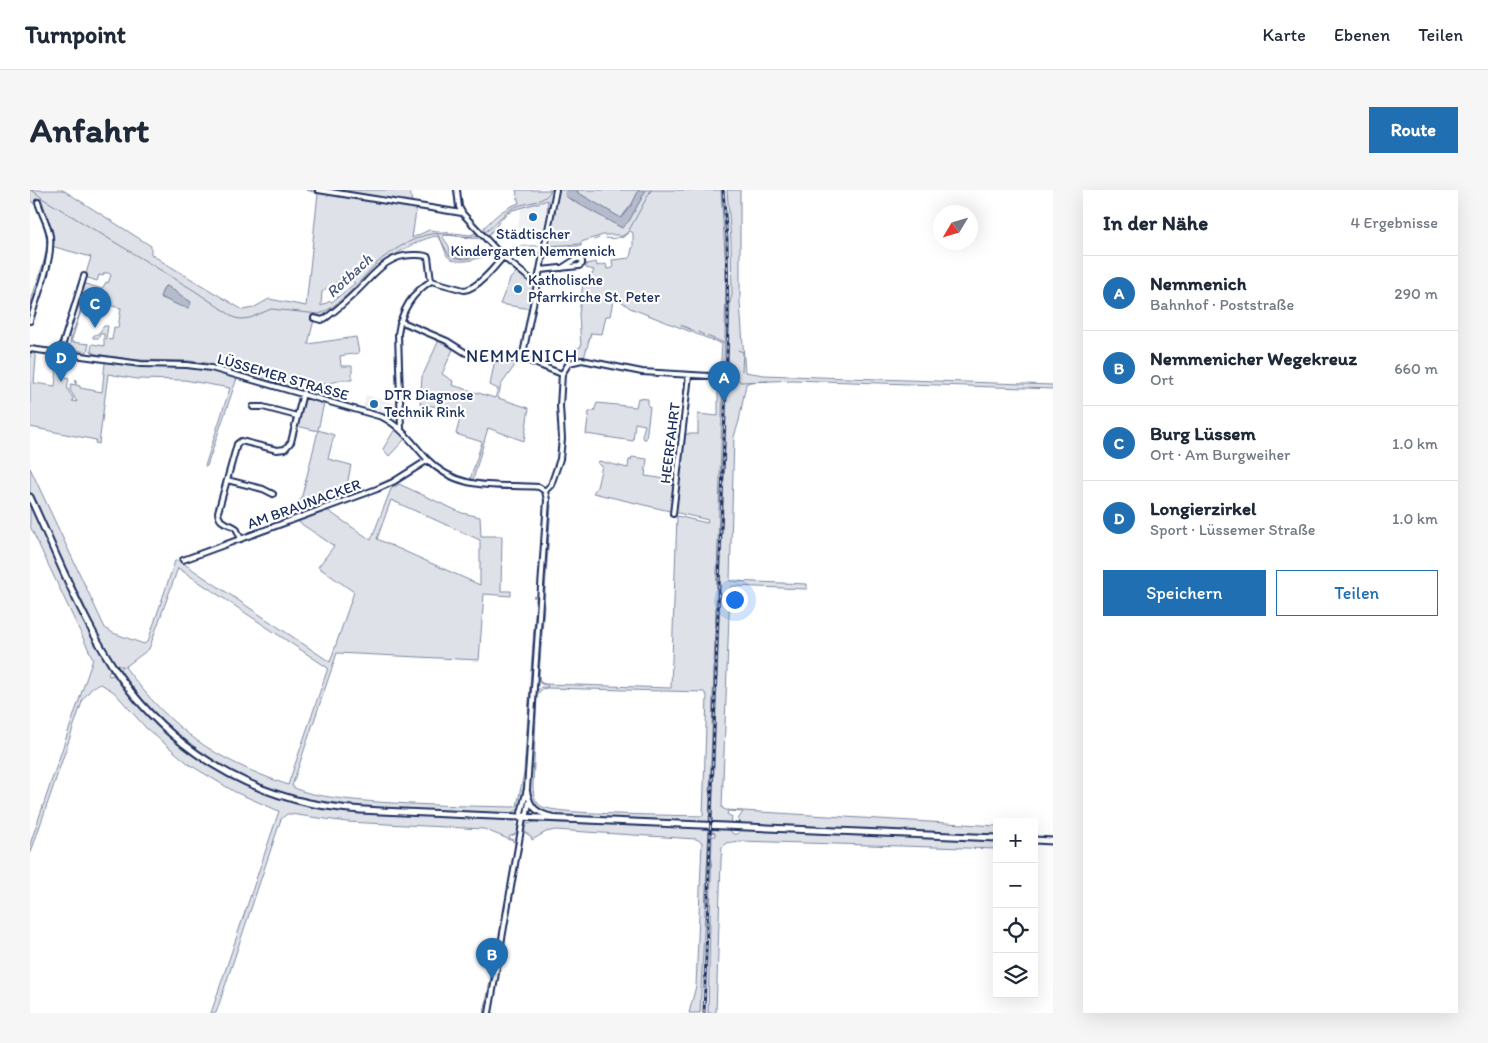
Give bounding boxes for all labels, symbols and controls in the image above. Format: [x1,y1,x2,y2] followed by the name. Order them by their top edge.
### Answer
[25,20,126,49] text: Turnpoint
[1263,24,1306,46] text: Karte
[1334,24,1390,46] text: Ebenen
[1418,24,1463,46] text: Teilen
[1369,107,1458,153] button: Route
[30,109,149,151] text: Anfahrt
[933,205,978,250] north arrow
[1103,210,1208,235] text: In der Nähe
[527,211,539,223] marker: Städtischer Kindergarten Nemmenich
[1350,213,1438,232] text: 4 Ergebnisse
[450,225,616,260] place label: Städtischer Kindergarten Nemmenich
[322,249,377,301] water label: Rotbach
[528,271,660,306] place label: Katholische Pfarrkirche St. Peter
[1150,272,1246,295] text: Nemmenich
[512,283,524,295] marker: Katholische Pfarrkirche St. Peter
[1114,284,1124,303] text: A
[1394,284,1438,303] text: 290 m
[79,287,111,328] pin: C
[1150,295,1294,314] text: Bahnhof · Poststraße
[45,341,77,382] pin: D
[466,345,578,367] district label: NEMMENICH
[1150,347,1357,370] text: Nemmenicher Wegekreuz
[215,350,351,404] street label: LÜSSEMER STRASSE
[1114,359,1124,378] text: B
[1394,359,1438,378] text: 660 m
[708,361,740,402] pin: A
[1150,370,1174,389] text: Ort
[384,386,473,421] place label: DTR Diagnose Technik Rink
[368,398,380,410] marker: DTR Diagnose Technik Rink
[656,401,684,485] street label: HEERFAHRT
[1150,422,1256,445] text: Burg Lüssem
[1114,434,1124,453] text: C
[1392,434,1438,453] text: 1.0 km
[1150,445,1290,464] text: Ort · Am Burgweiher
[245,475,363,533] street label: AM BRAUNACKER
[1150,497,1256,520] text: Longierzirkel
[1114,509,1124,528] text: D
[1392,509,1438,528] text: 1.0 km
[1150,520,1316,539] text: Sport · Lüssemer Straße
[1103,570,1266,616] button: Speichern
[1276,570,1438,616] button: Teilen
[722,587,748,613] your location
[993,818,1038,998] map controls
[993,818,1038,863] button: +
[993,863,1038,908] button: −
[993,908,1038,953] button: locate
[476,938,508,979] pin: B
[993,953,1038,998] button: layers

